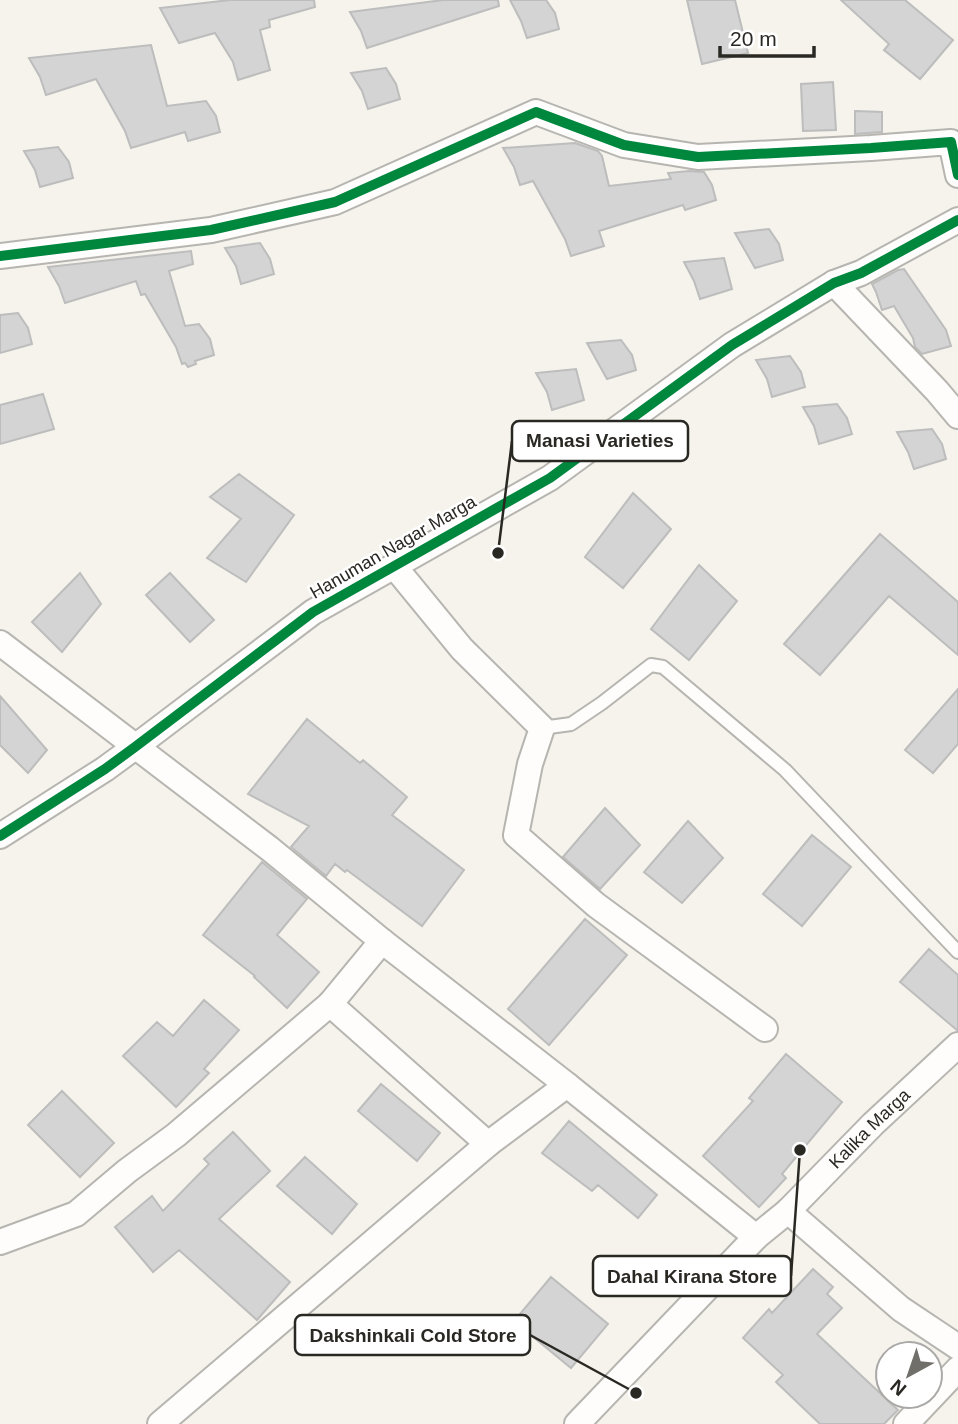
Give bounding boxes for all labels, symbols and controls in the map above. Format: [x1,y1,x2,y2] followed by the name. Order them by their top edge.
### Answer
[720,14,814,58] scale bar
[730,27,777,50] text: 20 m
[512,421,688,461] callout: Manasi Varieties
[526,430,674,451] text: Manasi Varieties
[307,491,480,603] street label: Hanuman Nagar Marga
[825,1084,915,1173] street label: Kalika Marga
[593,1256,791,1296] callout: Dahal Kirana Store
[607,1266,777,1287] text: Dahal Kirana Store
[295,1315,530,1355] callout: Dakshinkali Cold Store
[310,1325,516,1346] text: Dakshinkali Cold Store
[874,1340,944,1410] north arrow
[886,1375,910,1400] text: N

